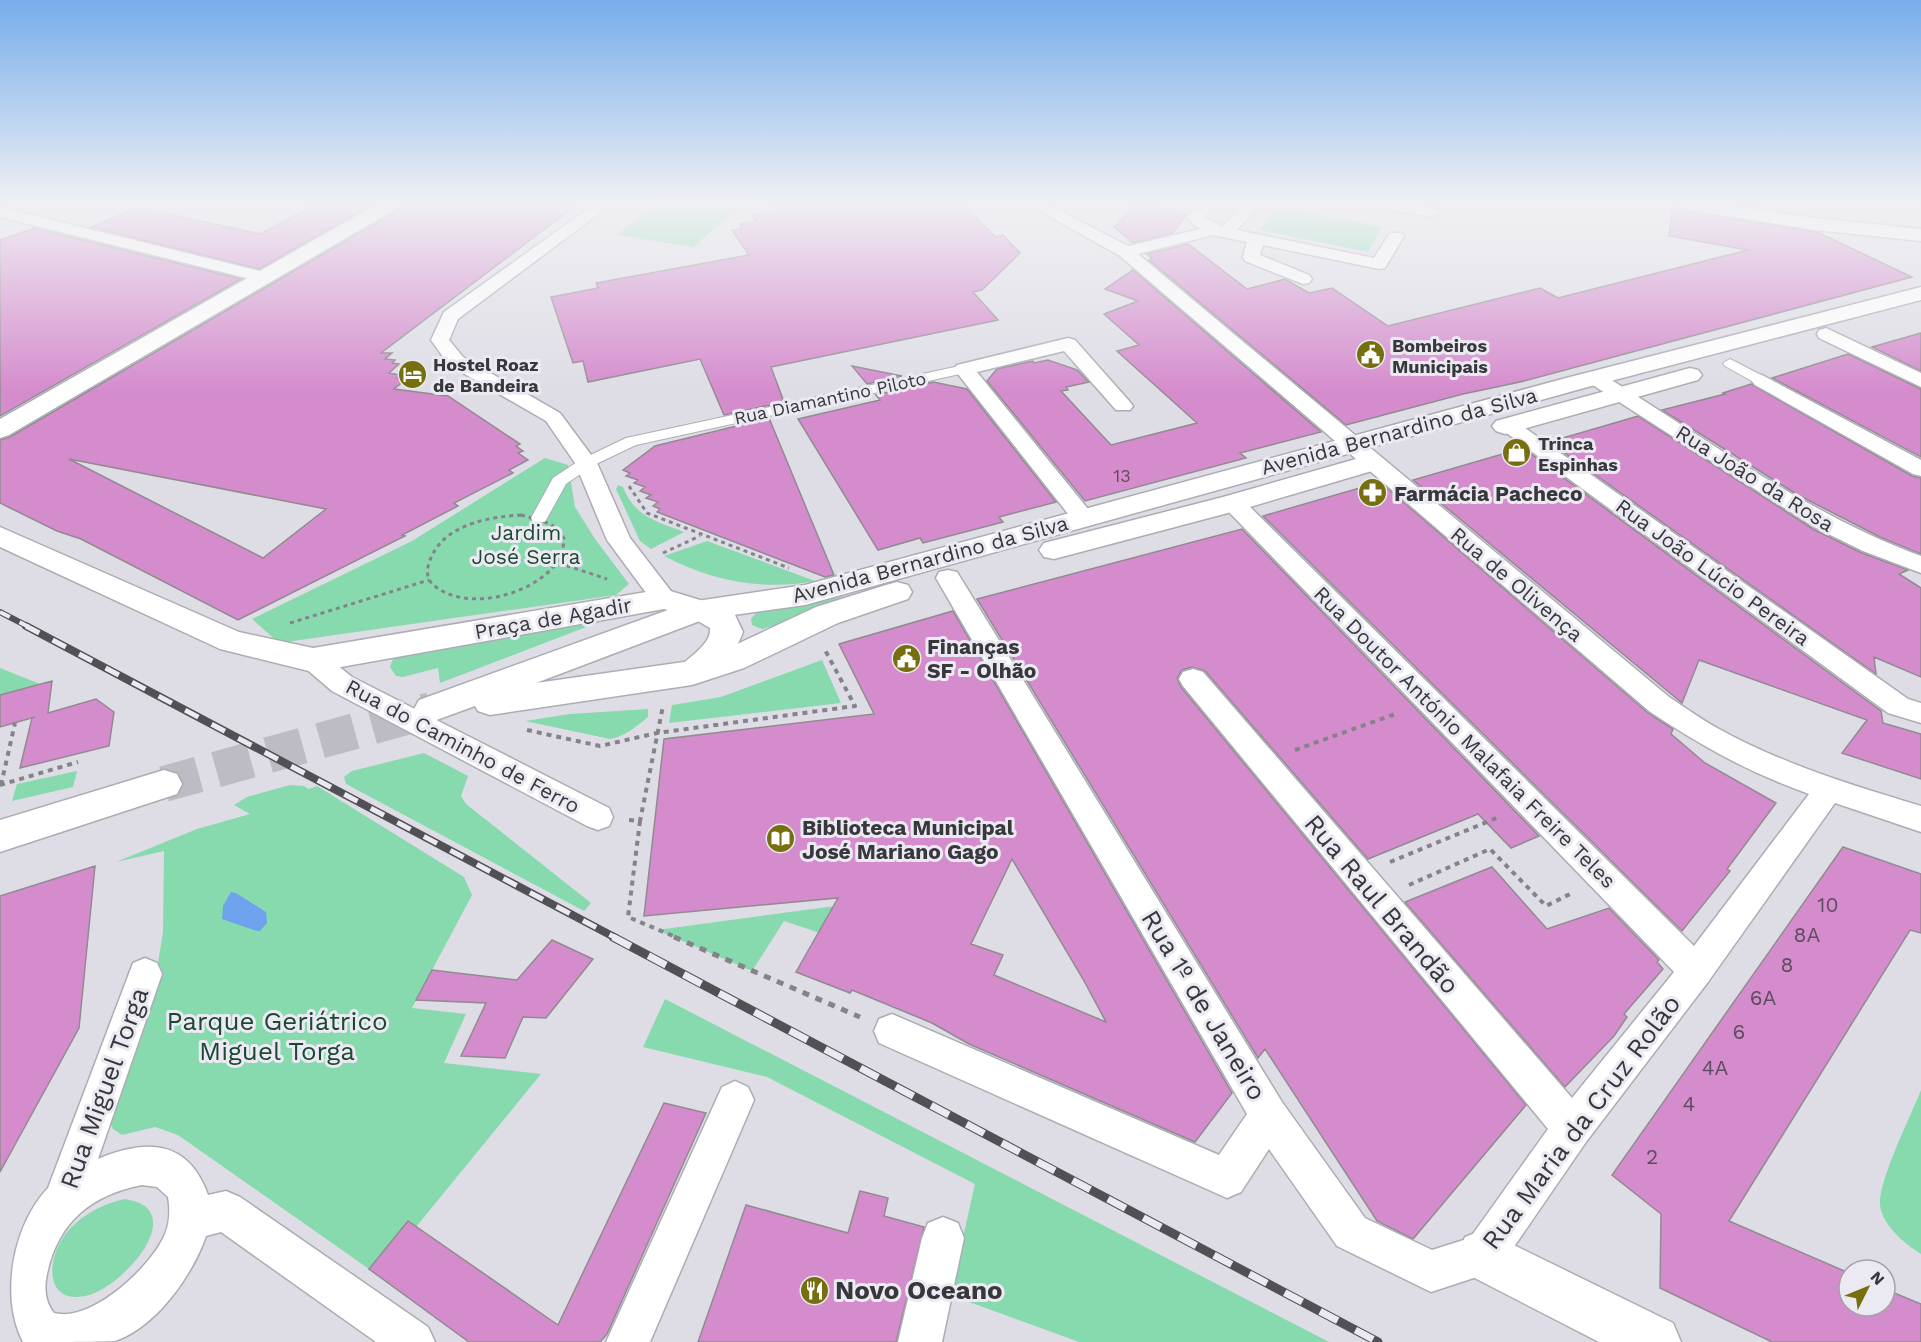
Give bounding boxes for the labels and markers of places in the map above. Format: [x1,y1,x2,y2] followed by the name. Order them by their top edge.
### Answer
[1392,335,1488,377] place label: Bombeiros Municipais
[1355,339,1387,371] public building icon: Bombeiros Municipais
[433,354,539,396] place label: Hostel Roaz de Bandeira
[396,358,428,390] hotel icon: Hostel Roaz de Bandeira
[1538,433,1618,475] place label: Trinca Espinhas
[1501,437,1533,469] shop icon: Trinca Espinhas
[1357,477,1389,509] pharmacy icon: Farmácia Pacheco
[1394,481,1583,506] place label: Farmácia Pacheco
[927,634,1036,683] place label: Finanças SF - Olhão
[890,642,922,674] public building icon: Finanças SF - Olhão
[802,815,1014,864] place label: Biblioteca Municipal José Mariano Gago
[765,823,797,855] library icon: Biblioteca Municipal José Mariano Gago
[798,1274,830,1306] restaurant icon: Novo Oceano
[835,1275,1003,1305] place label: Novo Oceano

